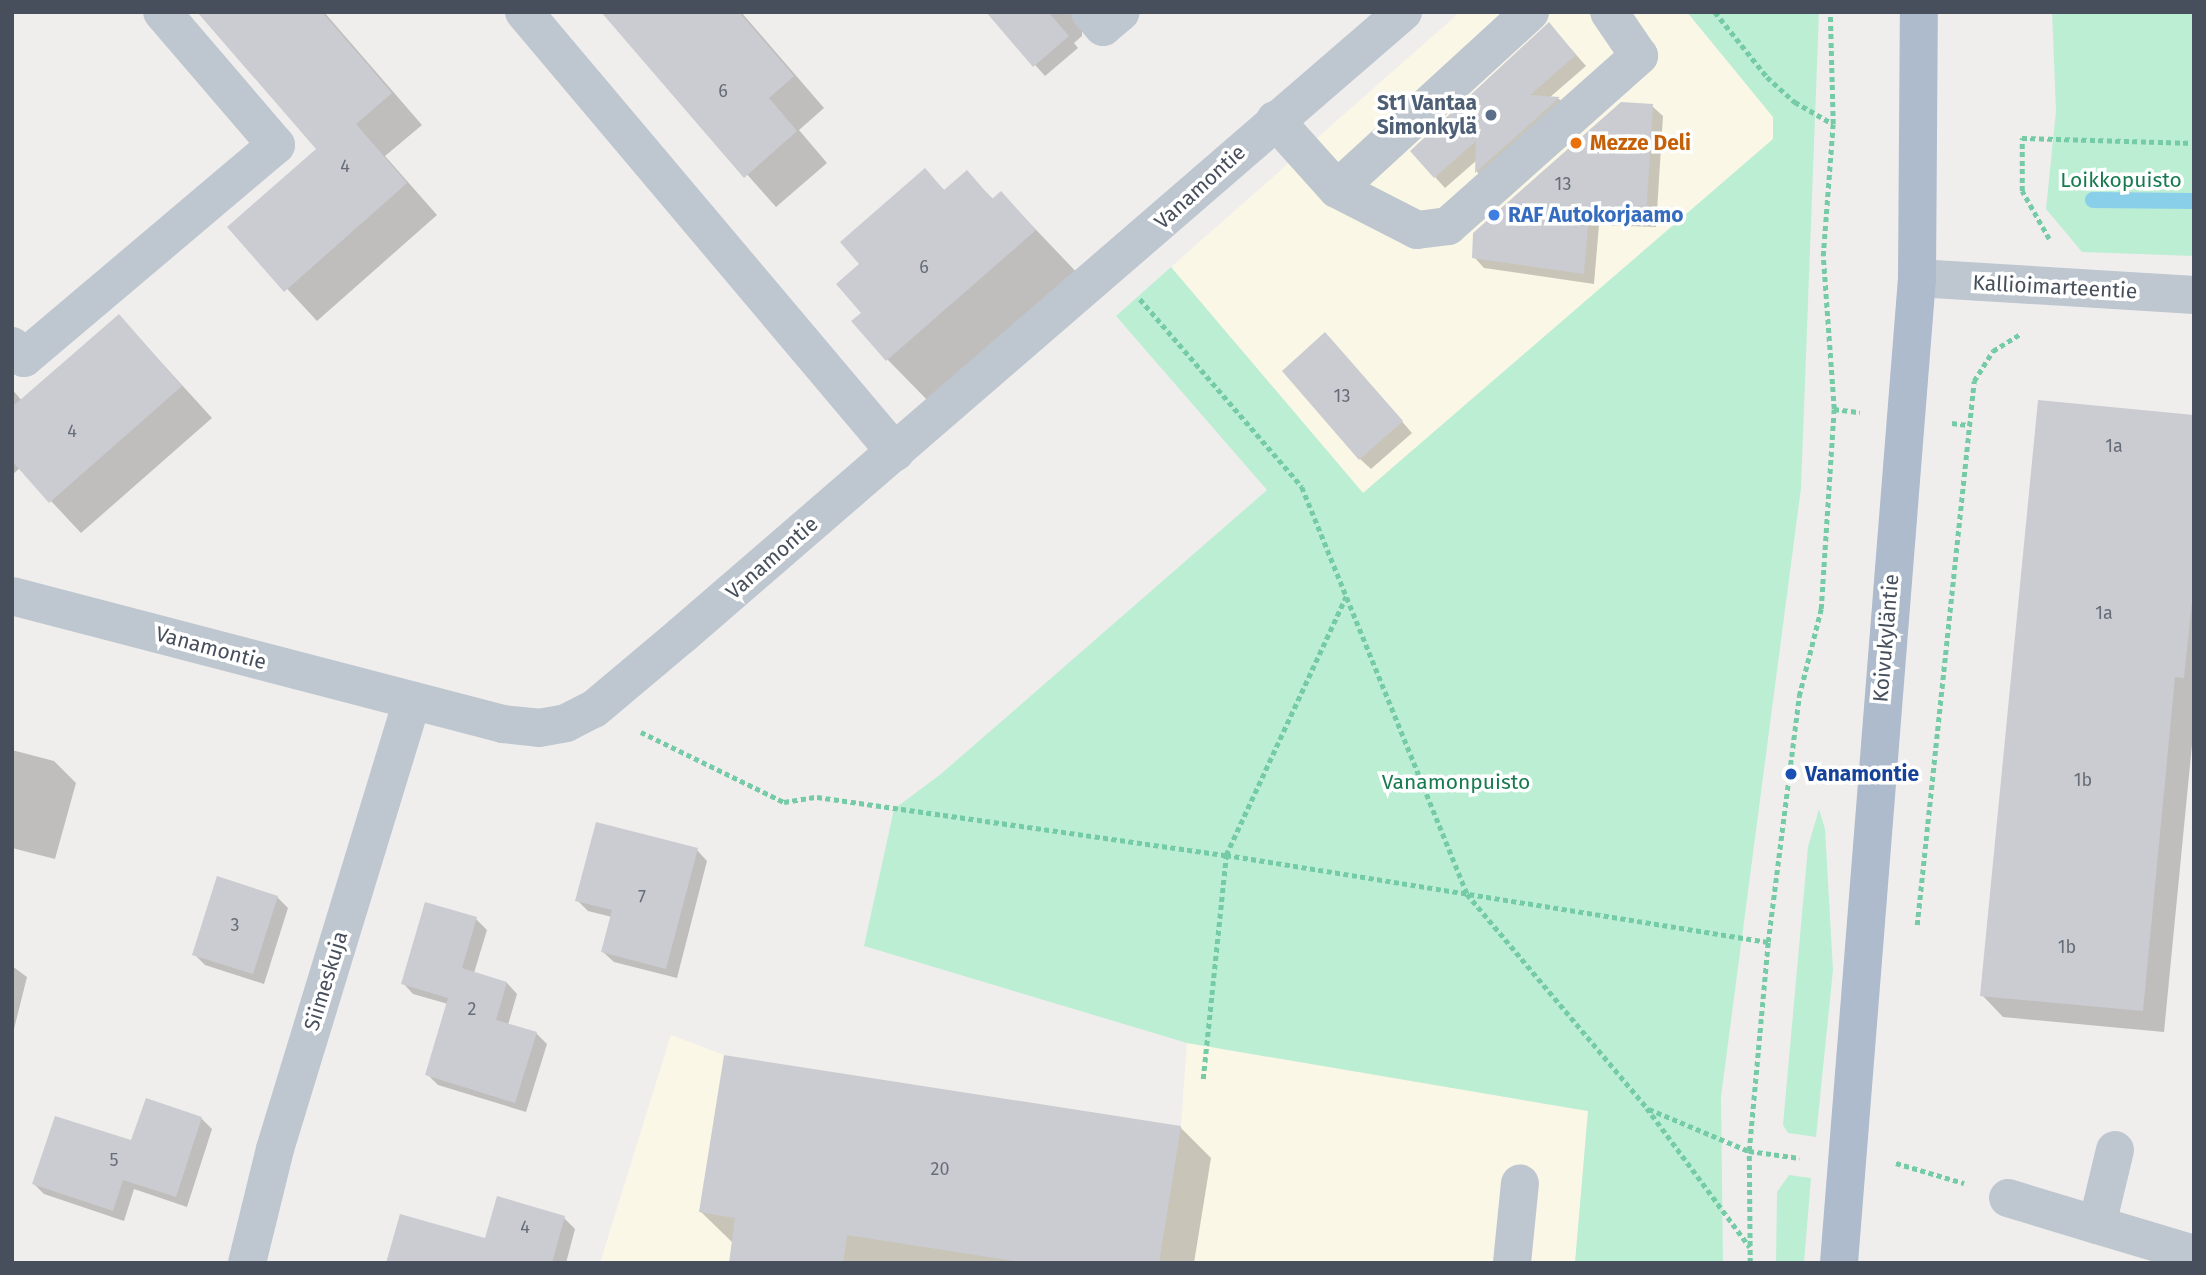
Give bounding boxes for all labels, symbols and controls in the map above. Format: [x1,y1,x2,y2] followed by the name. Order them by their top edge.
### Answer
[718,80,728,102] house number: 6
[1377,90,1477,140] place label: St1 Vantaa Simonkylä
[1483,107,1499,123] marker: St1 Vantaa Simonkylä
[1590,130,1691,156] place label: Mezze Deli
[1568,135,1584,151] marker: Mezze Deli
[1149,140,1251,234] street label: Vanamontie
[340,155,350,177] house number: 4
[2060,167,2182,193] park label: Loikkopuisto
[1555,173,1571,195] house number: 13
[1508,202,1684,228] place label: RAF Autokorjaamo
[1486,207,1502,223] marker: RAF Autokorjaamo
[919,256,929,278] house number: 6
[1972,270,2138,304] street label: Kallioimarteentie
[1334,385,1350,407] house number: 13
[67,420,77,442] house number: 4
[2105,435,2123,457] house number: 1a
[721,511,823,605] street label: Vanamontie
[1868,573,1904,703] street label: Koivukyläntie
[2095,602,2113,624] house number: 1a
[153,621,269,675] street label: Vanamontie
[1805,761,1919,787] place label: Vanamontie
[1783,766,1799,782] marker: Vanamontie
[1382,769,1530,795] park label: Vanamonpuisto
[2074,769,2092,791] house number: 1b
[638,886,646,908] house number: 7
[231,914,239,936] house number: 3
[299,928,353,1034] street label: Siimeskuja
[2058,936,2076,958] house number: 1b
[468,998,476,1020] house number: 2
[109,1149,119,1171] house number: 5
[931,1158,949,1180] house number: 20
[520,1216,530,1238] house number: 4

